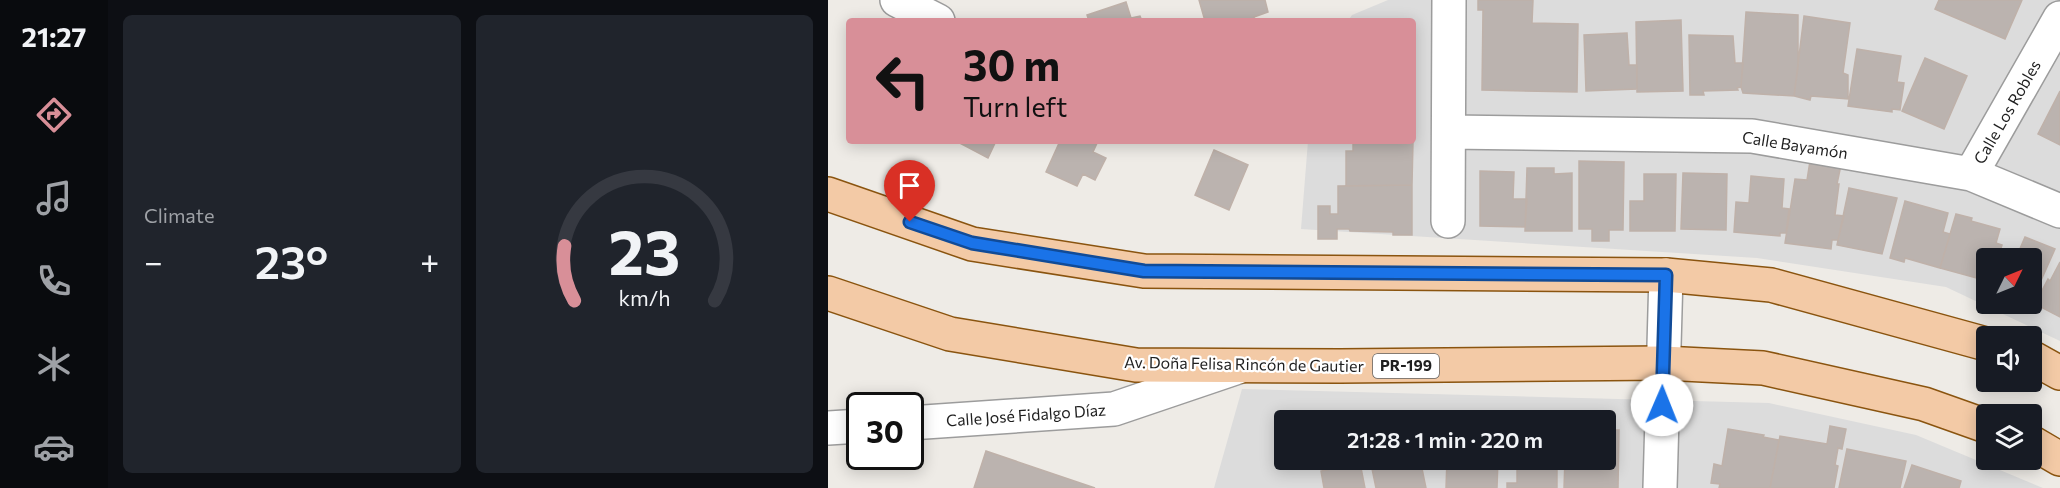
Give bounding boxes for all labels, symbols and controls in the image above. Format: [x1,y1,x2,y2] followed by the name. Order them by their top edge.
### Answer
[22,20,86,53] text: 21:27
[963,38,1060,90] text: 30 m
[864,42,942,120] icon: left
[1969,56,2044,167] street label: Calle Los Robles
[963,90,1067,123] text: Turn left
[33,94,75,136] icon: directions
[1741,127,1849,162] street label: Calle Bayamón
[884,160,935,222] pin
[893,169,926,202] icon: arrive
[33,177,75,219] icon: music
[144,203,214,227] text: Climate
[608,212,680,288] text: 23
[255,233,328,288] text: 23°
[144,240,163,281] text: −
[420,240,439,281] text: +
[1976,248,2042,314] north arrow
[1976,248,2042,470] map controls
[33,260,75,302] icon: phone
[618,284,670,310] text: km/h
[1976,326,2042,392] button: sound
[33,343,75,385] icon: climate
[1124,352,1365,375] street label: Av. Doña Felisa Rincón de Gautier
[1373,354,1439,378] road number: PR-199
[1630,373,1694,437] position arrow
[846,392,924,470] speed limit sign: 30
[945,399,1107,430] street label: Calle José Fidalgo Díaz
[1976,404,2042,470] button: layers
[33,426,75,468] icon: car
[1347,426,1543,453] text: 21:28 · 1 min · 220 m

